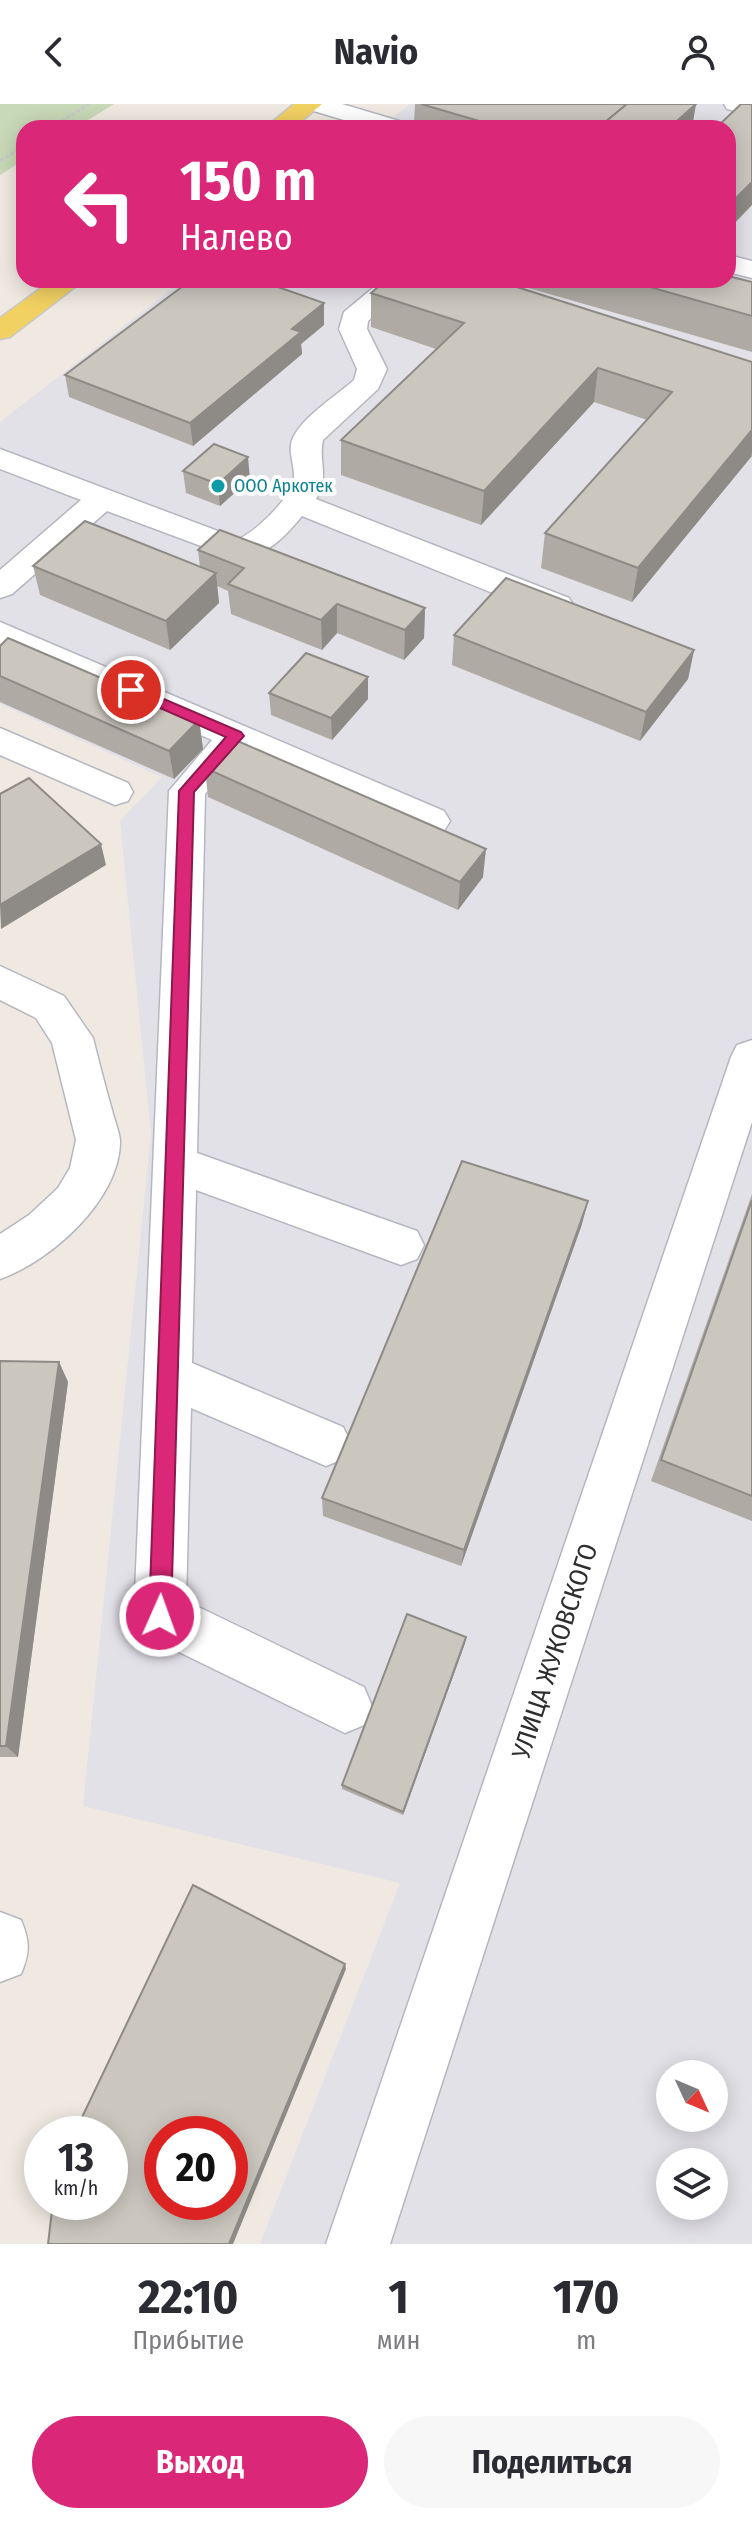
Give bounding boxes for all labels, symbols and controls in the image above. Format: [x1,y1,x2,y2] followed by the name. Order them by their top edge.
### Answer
[32,30,76,74] icon: back
[334,30,418,74] text: Navio
[676,30,720,74] icon: person
[180,148,316,215] text: 150 m
[48,152,152,256] icon: left
[180,216,293,260] text: Налево
[234,475,333,497] place label: ООО Аркотек
[209,477,227,495] marker: ООО Аркотек
[97,656,165,724] pin
[109,668,153,712] icon: arrive
[505,1539,604,1764] street label: УЛИЦА ЖУКОВСКОГО
[118,1574,202,1658] position arrow
[656,2060,728,2132] north arrow
[656,2060,728,2220] map controls
[144,2116,248,2220] speed limit sign: 20
[58,2134,94,2182] text: 13
[656,2148,728,2220] button: layers
[54,2176,98,2200] text: km/h
[138,2268,239,2326] text: 22:10
[388,2268,409,2326] text: 1
[553,2268,619,2326] text: 170
[133,2325,244,2356] text: Прибытие
[377,2325,420,2356] text: мин
[576,2325,596,2356] text: m
[32,2416,368,2508] button: Выход
[384,2416,720,2508] button: Поделиться

